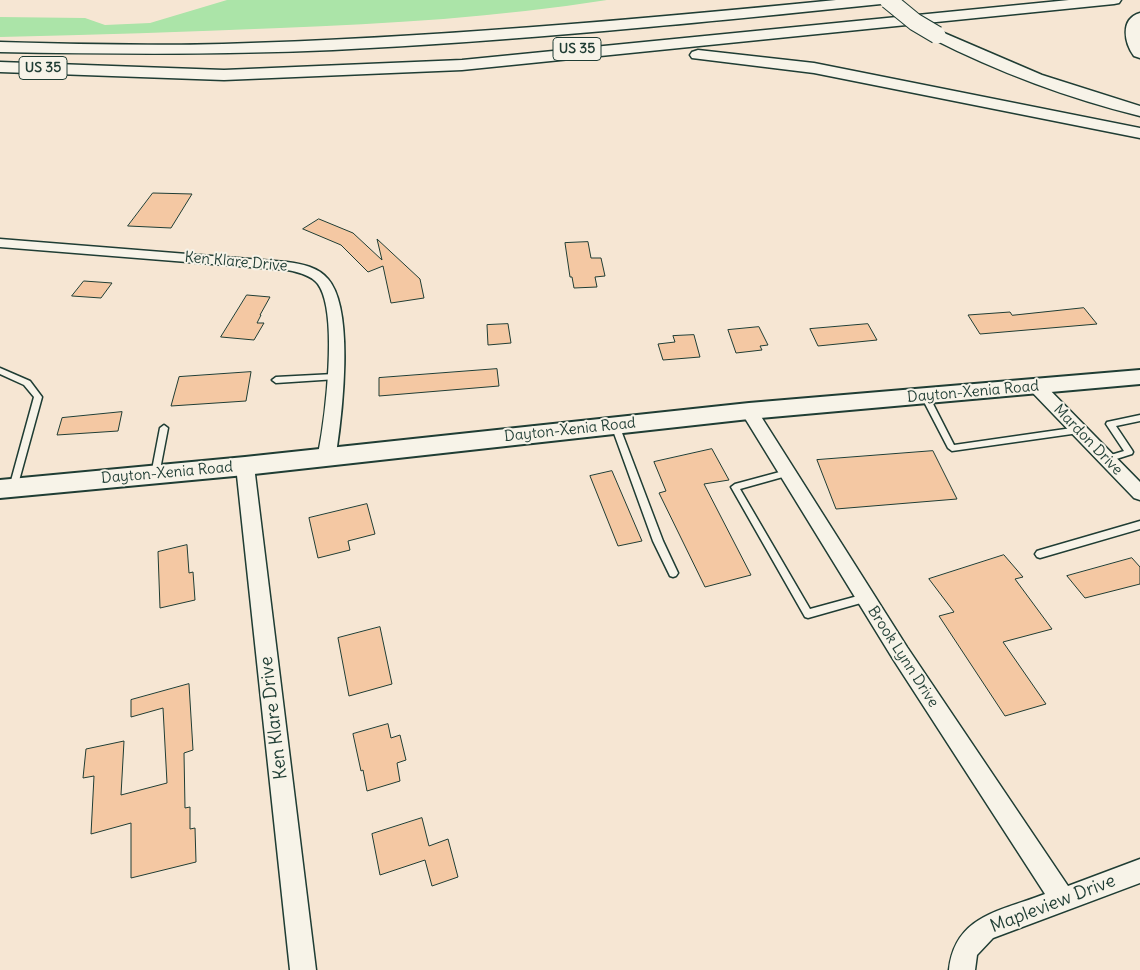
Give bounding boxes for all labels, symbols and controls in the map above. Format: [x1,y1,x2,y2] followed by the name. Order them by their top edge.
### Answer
[553,38,601,61] road number: US 35
[19,56,67,80] road number: US 35
[184,249,288,275] street label: Ken Klare Drive
[906,377,1040,407] street label: Dayton-Xenia Road
[1050,401,1126,479] street label: Mardon Drive
[503,414,637,446] street label: Dayton-Xenia Road
[100,458,234,488] street label: Dayton-Xenia Road
[864,603,942,711] street label: Brook Lynn Drive
[256,655,292,781] street label: Ken Klare Drive
[987,870,1119,938] street label: Mapleview Drive

